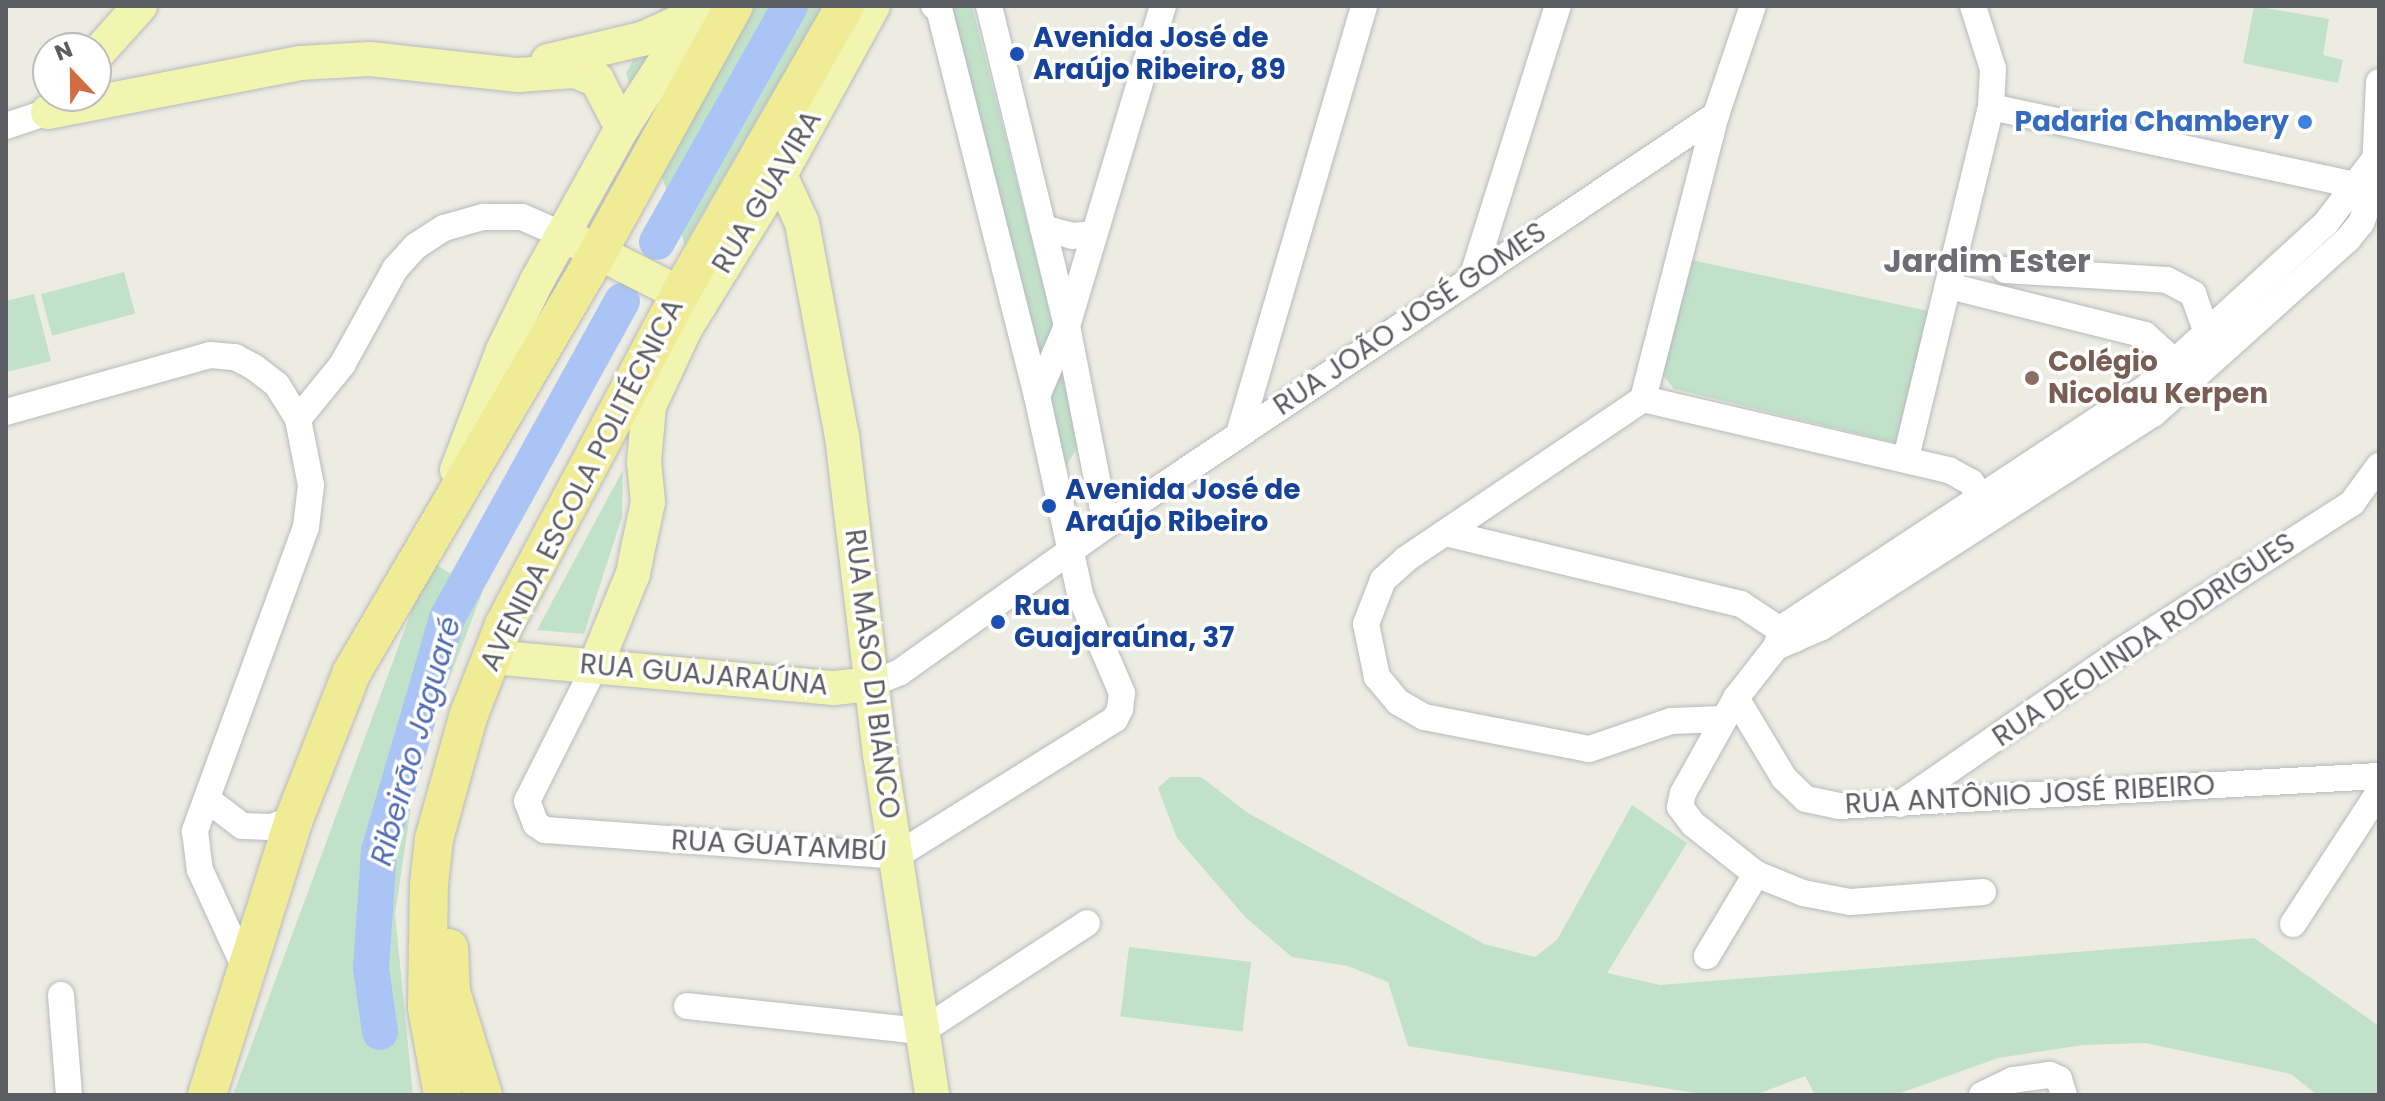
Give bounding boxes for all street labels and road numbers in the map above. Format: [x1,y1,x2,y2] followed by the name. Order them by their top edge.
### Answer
[705,105,829,279] street label: RUA GUAVIRA
[1267,215,1553,423] street label: RUA JOÃO JOSÉ GOMES
[473,293,691,677] street label: AVENIDA ESCOLA POLITÉCNICA
[1986,526,2302,754] street label: RUA DEOLINDA RODRIGUES
[838,527,906,821] street label: RUA MASO DI BIANCO
[579,647,829,703] street label: RUA GUAJARAÚNA
[1844,769,2216,821] street label: RUA ANTÔNIO JOSÉ RIBEIRO
[670,824,888,868] street label: RUA GUATAMBÚ

